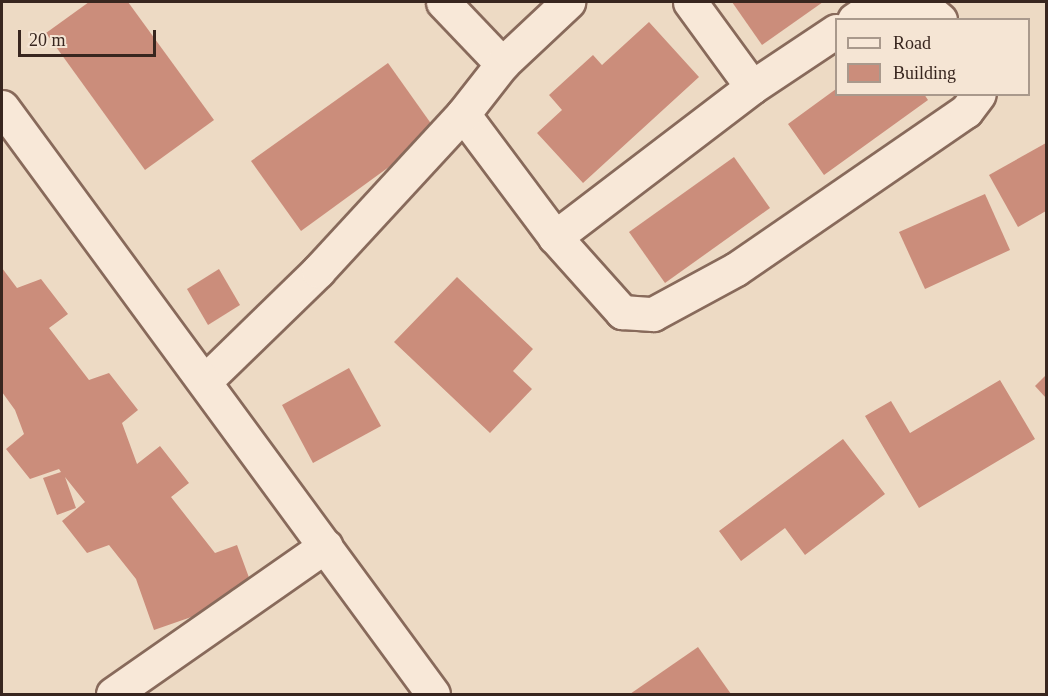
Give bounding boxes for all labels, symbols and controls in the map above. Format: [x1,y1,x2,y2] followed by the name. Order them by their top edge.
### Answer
[21,18,159,56] scale bar
[835,18,1030,96] legend
[29,30,66,50] text: 20 m
[893,33,931,53] text: Road
[893,63,956,83] text: Building

